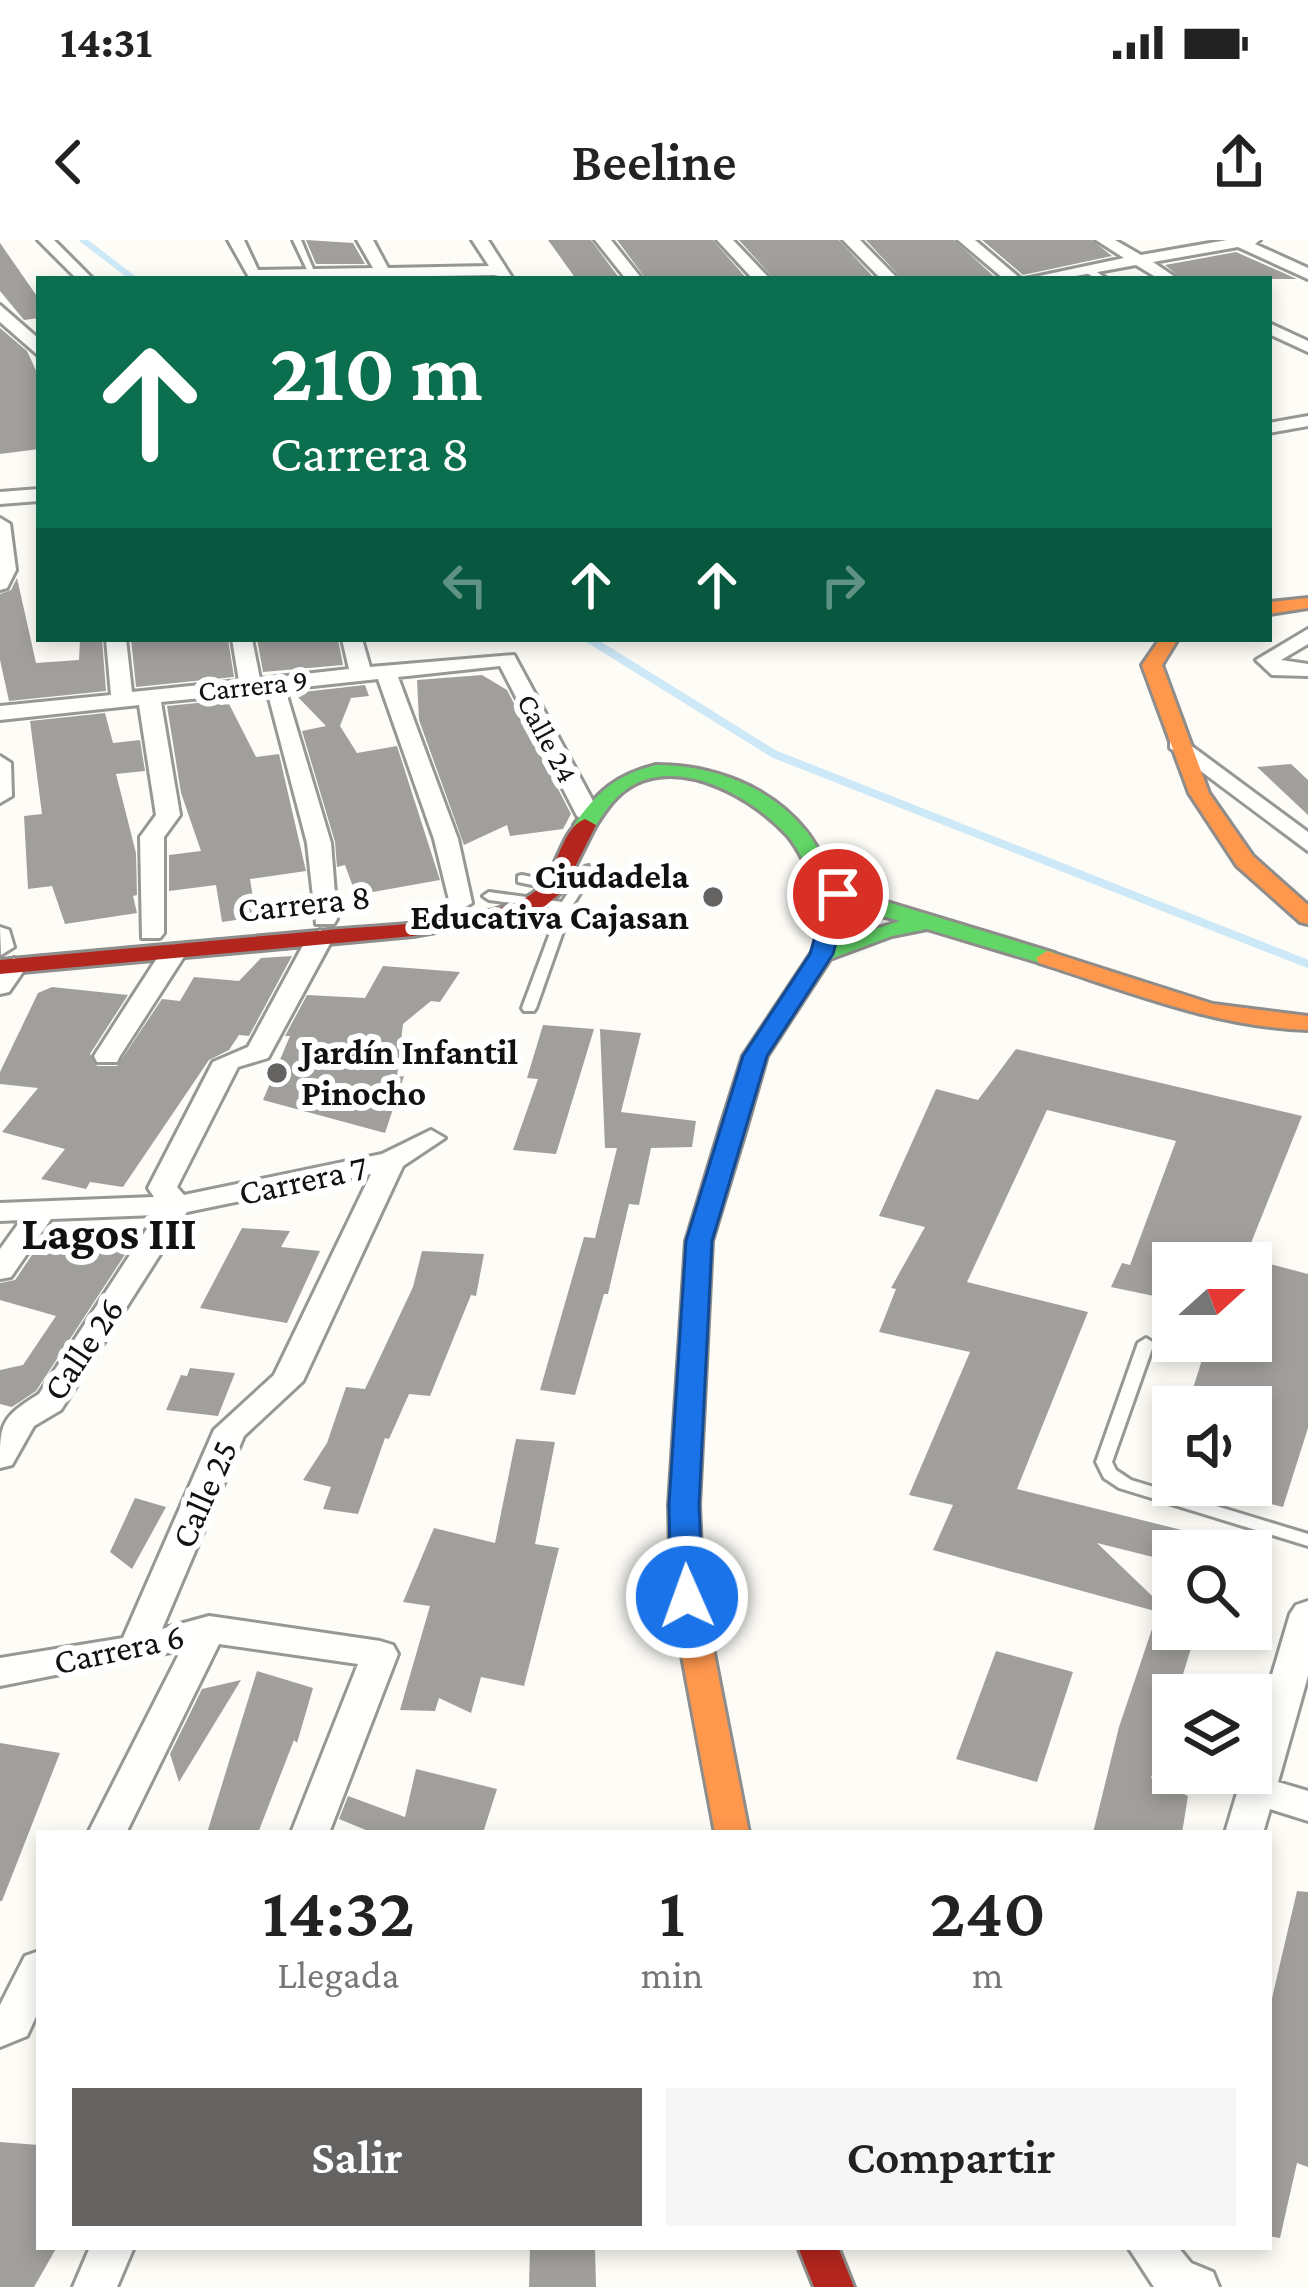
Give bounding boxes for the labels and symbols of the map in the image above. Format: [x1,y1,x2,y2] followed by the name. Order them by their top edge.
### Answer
[197,663,309,707] street label: Carrera 9
[511,688,585,788] street label: Calle 24
[787,843,889,945] pin
[410,856,689,937] place label: Ciudadela Educativa Cajasan
[236,876,372,930] street label: Carrera 8
[700,884,726,910] marker: Ciudadela Educativa Cajasan
[297,1032,518,1113] place label: Jardín Infantil Pinocho
[264,1060,290,1086] marker: Jardín Infantil Pinocho
[235,1147,371,1213] street label: Carrera 7
[21,1206,197,1259] district label: Lagos III
[1152,1242,1272,1362] north arrow
[34,1290,132,1408] street label: Calle 26
[163,1434,245,1554] street label: Calle 25
[624,1534,750,1660] position arrow
[50,1616,188,1682] street label: Carrera 6

